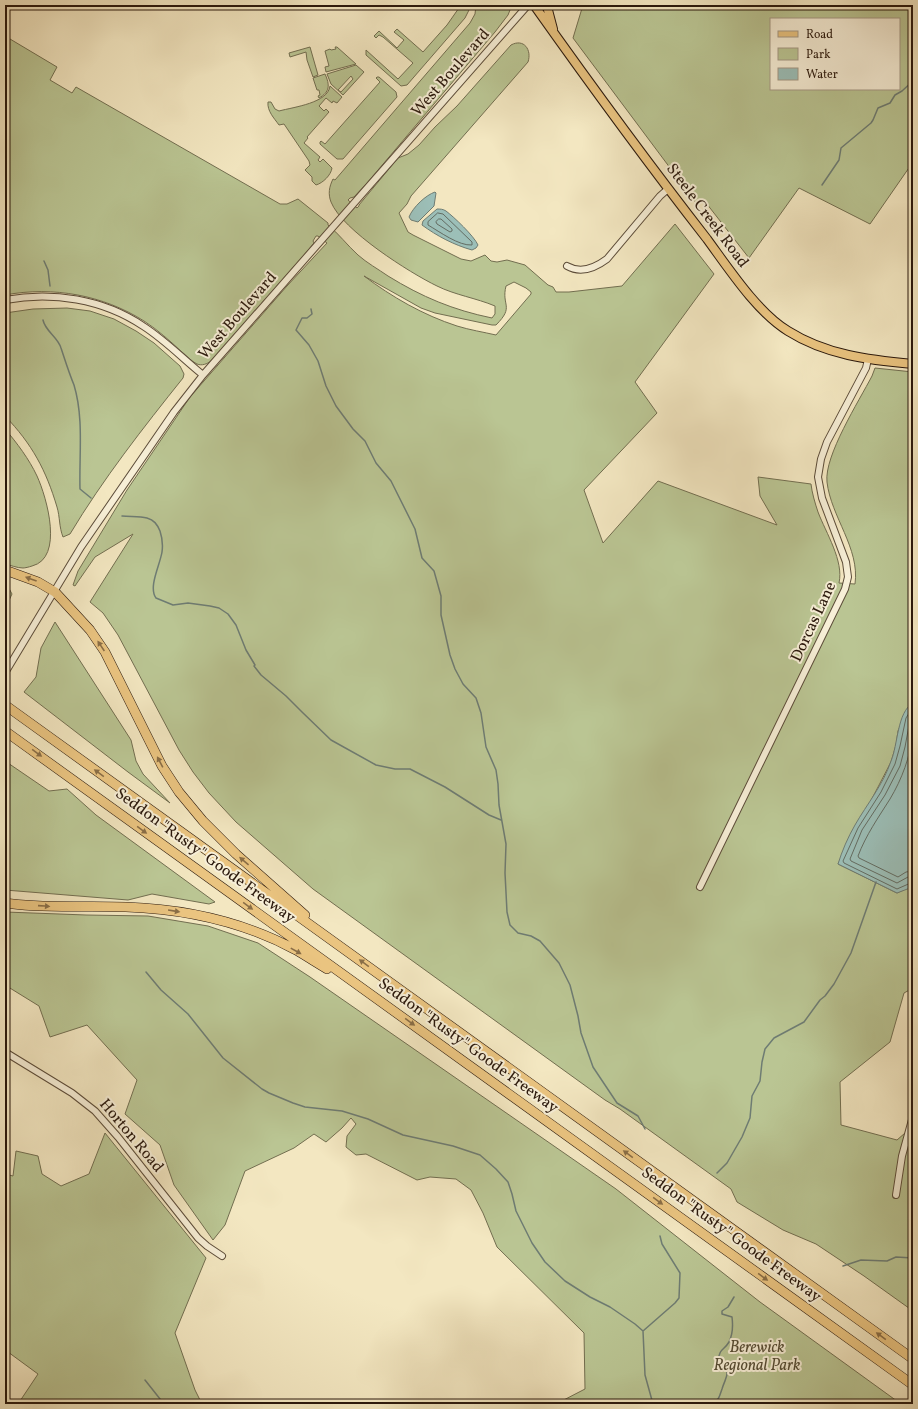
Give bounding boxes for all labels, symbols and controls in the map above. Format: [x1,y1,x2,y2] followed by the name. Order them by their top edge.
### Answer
[770,18,900,90] legend
[407,24,495,122] street label: West Boulevard
[806,27,833,43] text: Road
[806,47,831,63] text: Park
[806,67,838,83] text: Water
[660,159,754,273] street label: Steele Creek Road
[194,267,282,365] street label: West Boulevard
[24,576,36,582] one-way arrow
[786,578,842,666] street label: Dorcas Lane
[97,641,105,651] one-way arrow
[31,749,42,758] one-way arrow
[157,756,163,768] one-way arrow
[94,769,105,777] one-way arrow
[110,783,300,929] street label: Seddon "Rusty" Goode Freeway
[137,825,147,833] one-way arrow
[238,856,249,865] one-way arrow
[242,901,253,910] one-way arrow
[38,903,50,910] one-way arrow
[167,908,180,914] one-way arrow
[291,948,302,955] one-way arrow
[358,959,369,967] one-way arrow
[373,973,563,1119] street label: Seddon "Rusty" Goode Freeway
[404,1018,415,1027] one-way arrow
[94,1094,168,1178] street label: Horton Road
[623,1150,634,1158] one-way arrow
[636,1162,826,1308] street label: Seddon "Rusty" Goode Freeway
[653,1197,663,1205] one-way arrow
[758,1273,769,1282] one-way arrow
[876,1332,887,1340] one-way arrow
[714,1337,801,1377] park label: Berewick Regional Park

